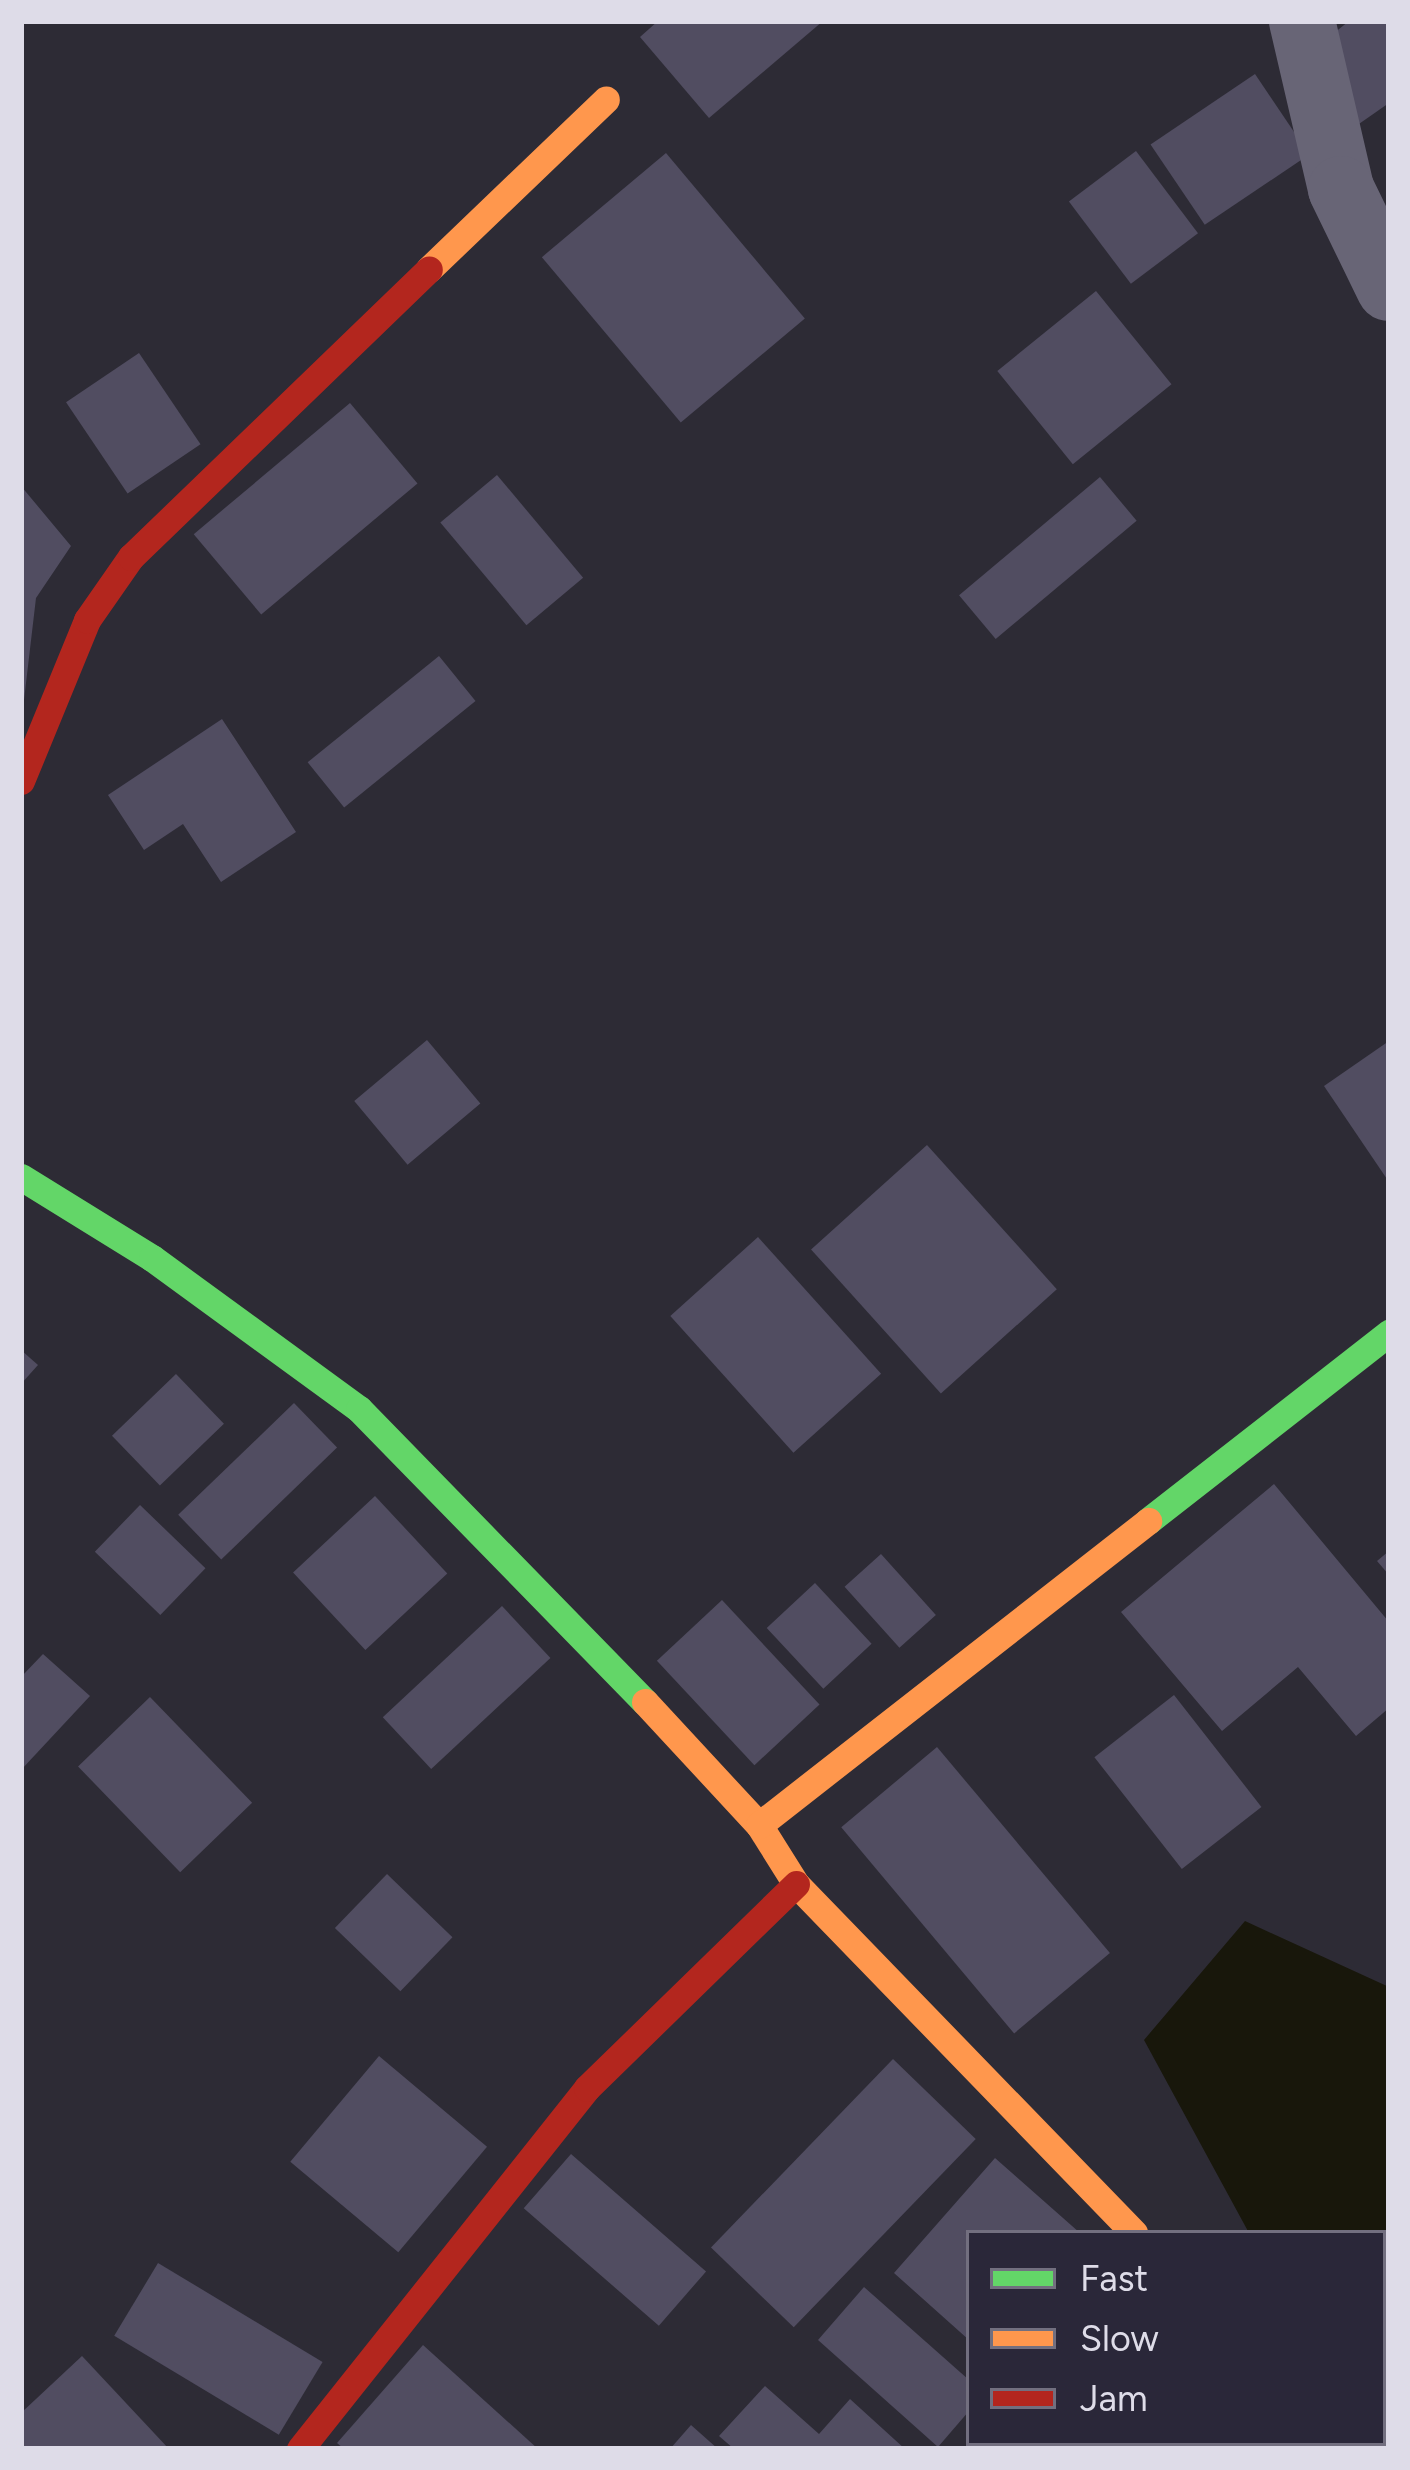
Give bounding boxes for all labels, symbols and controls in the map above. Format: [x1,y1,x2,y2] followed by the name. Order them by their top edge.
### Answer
[966,2230,1386,2446] legend
[1080,2257,1148,2300] text: Fast
[1080,2317,1159,2360] text: Slow
[1080,2377,1148,2420] text: Jam

